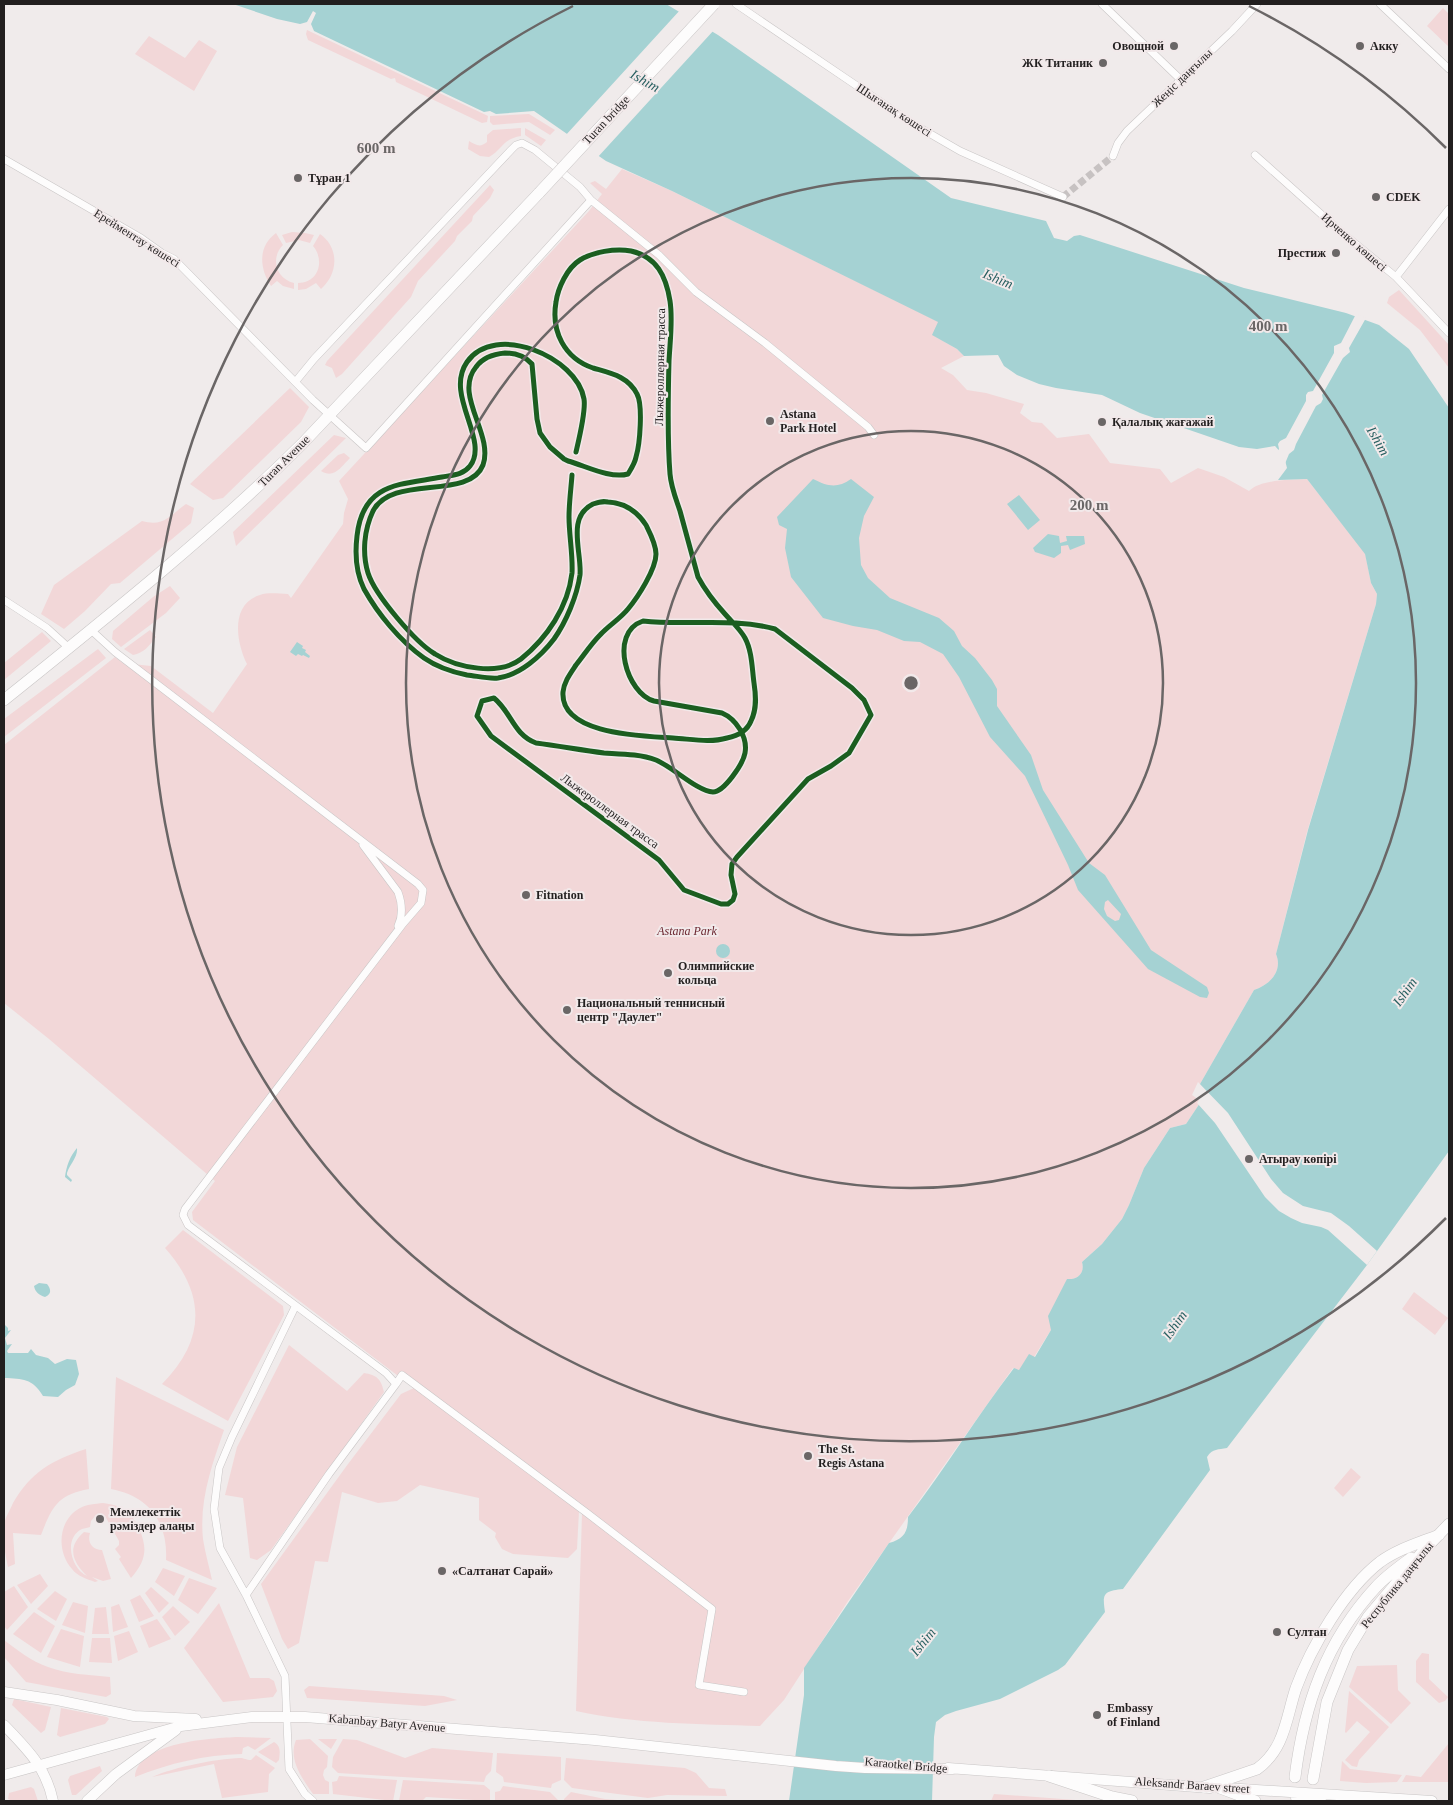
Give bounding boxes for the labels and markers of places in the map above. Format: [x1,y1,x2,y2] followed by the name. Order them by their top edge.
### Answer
[1112,39,1164,53] place label: Овощной
[1370,39,1398,53] place label: Акку
[1168,40,1180,52] marker: Овощной
[1354,40,1366,52] marker: Акку
[1022,56,1093,70] place label: ЖК Титаник
[1097,57,1109,69] marker: ЖК Титаник
[308,171,351,185] place label: Тұран 1
[292,172,304,184] marker: Тұран 1
[1386,190,1421,204] place label: CDEK
[1370,191,1382,203] marker: CDEK
[1278,246,1326,260] place label: Престиж
[1330,247,1342,259] marker: Престиж
[780,407,837,435] place label: Astana Park Hotel
[764,415,776,427] marker: Astana Park Hotel
[1112,415,1214,429] place label: Қалалық жағажай
[1096,416,1108,428] marker: Қалалық жағажай
[902,674,920,692] centre of rings
[536,888,584,902] place label: Fitnation
[520,889,532,901] marker: Fitnation
[678,959,755,987] place label: Олимпийские кольца
[662,967,674,979] marker: Олимпийские кольца
[577,996,725,1024] place label: Национальный теннисный центр "Даулет"
[561,1004,573,1016] marker: Национальный теннисный центр "Даулет"
[1259,1152,1337,1166] place label: Атырау көпірі
[1243,1153,1255,1165] marker: Атырау көпірі
[818,1442,884,1470] place label: The St. Regis Astana
[802,1450,814,1462] marker: The St. Regis Astana
[110,1505,195,1533] place label: Мемлекеттік рәміздер алаңы
[94,1513,106,1525] marker: Мемлекеттік рәміздер алаңы
[452,1564,553,1578] place label: «Салтанат Сарай»
[436,1565,448,1577] marker: «Салтанат Сарай»
[1287,1625,1327,1639] place label: Султан
[1271,1626,1283,1638] marker: Султан
[1107,1701,1160,1729] place label: Embassy of Finland
[1091,1709,1103,1721] marker: Embassy of Finland

